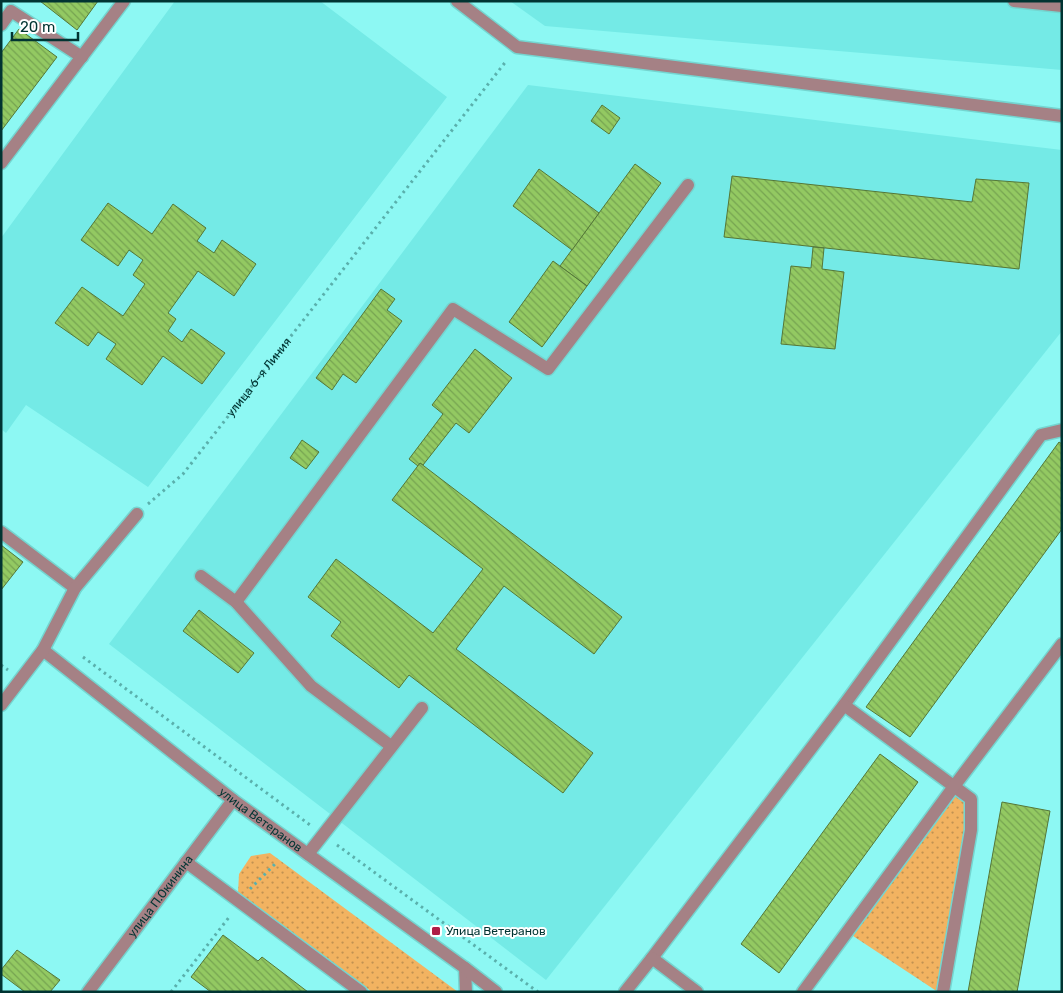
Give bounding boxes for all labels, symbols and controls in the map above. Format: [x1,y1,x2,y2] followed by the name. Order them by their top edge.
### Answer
[12,10,79,42] scale bar
[20,18,55,36] text: 20 m
[223,335,294,420] street label: улица 6-я Линия
[216,785,305,855] street label: улица Ветеранов
[125,852,196,940] street label: улица П.Окинина
[446,924,546,938] place label: Улица Ветеранов
[430,925,442,937] marker: Улица Ветеранов

